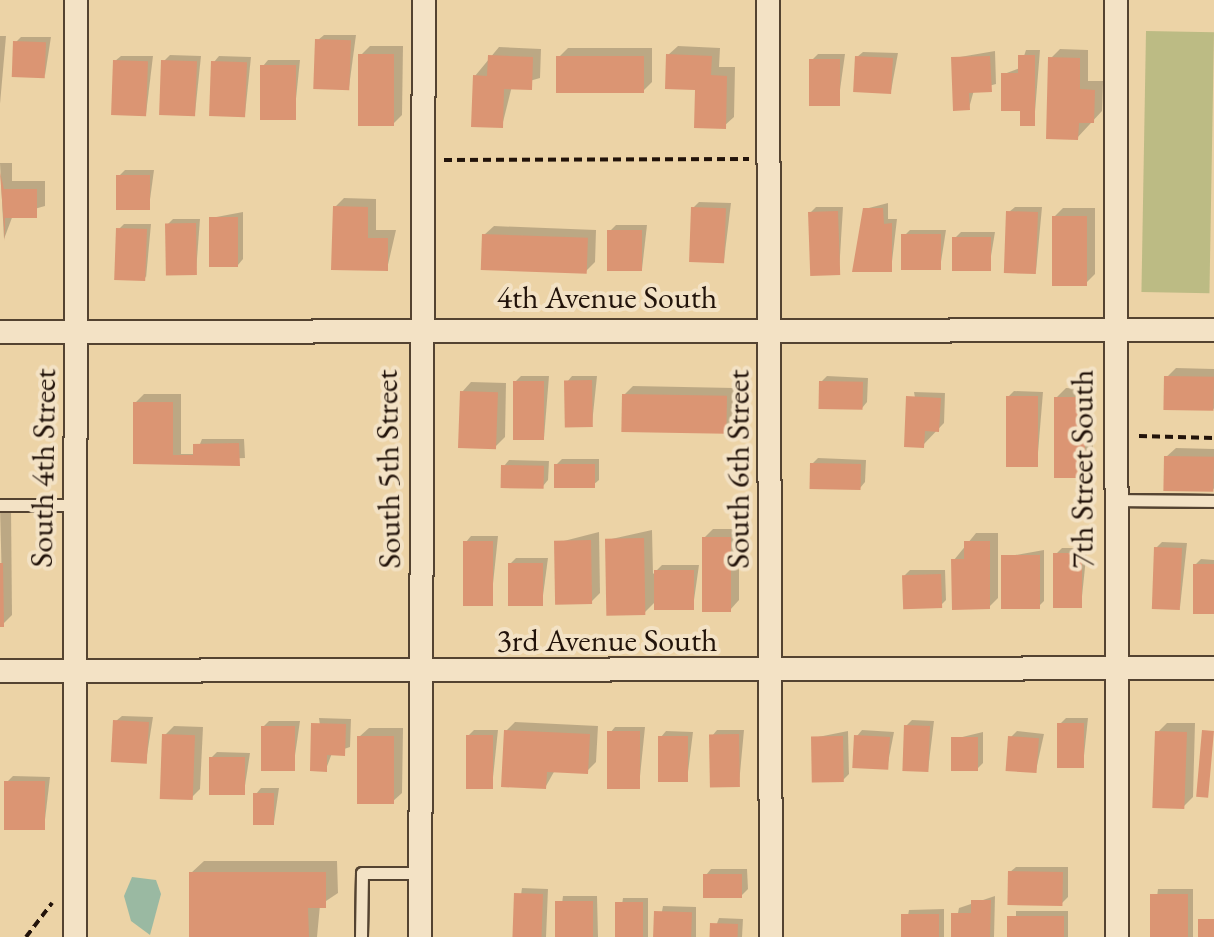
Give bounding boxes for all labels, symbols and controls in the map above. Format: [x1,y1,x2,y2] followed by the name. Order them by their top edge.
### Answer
[497,278,717,316] street label: 4th Avenue South
[22,368,64,568] street label: South 4th Street
[367,369,409,569] street label: South 5th Street
[719,369,757,569] street label: South 6th Street
[1063,369,1101,569] street label: 7th Street South
[497,621,717,659] street label: 3rd Avenue South

